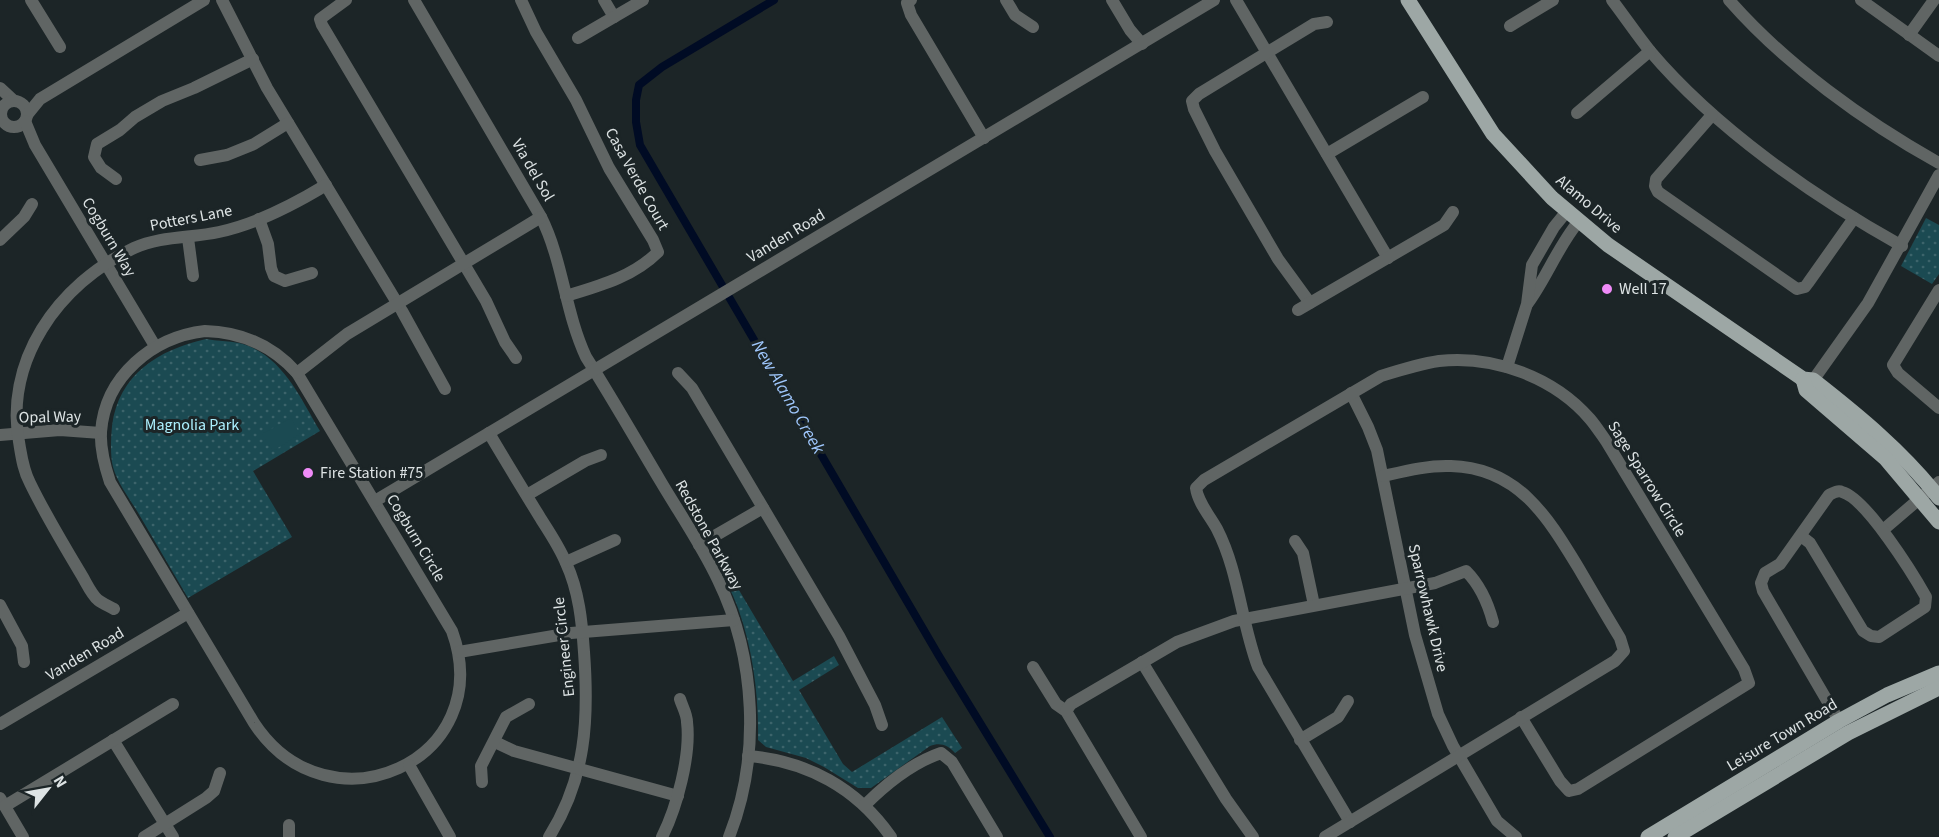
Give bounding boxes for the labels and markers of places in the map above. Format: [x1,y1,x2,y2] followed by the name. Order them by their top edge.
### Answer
[1619,278,1667,300] place label: Well 17
[1600,282,1614,296] marker: Well 17
[320,462,423,484] place label: Fire Station #75
[301,466,315,480] marker: Fire Station #75

